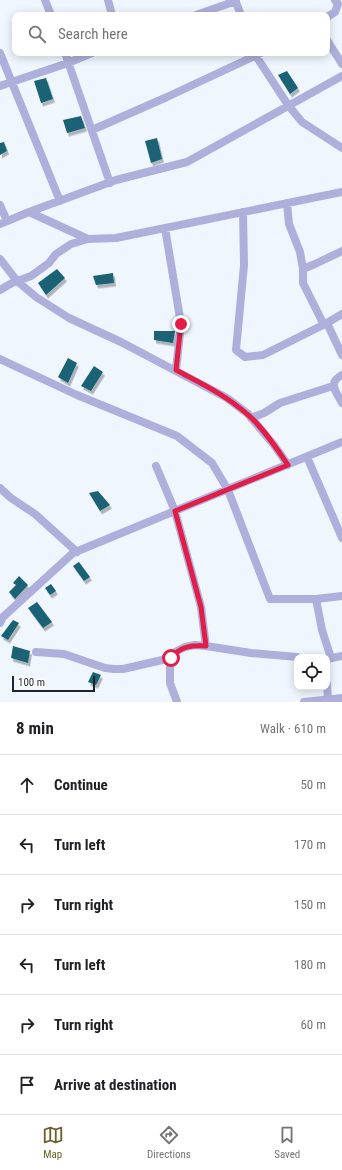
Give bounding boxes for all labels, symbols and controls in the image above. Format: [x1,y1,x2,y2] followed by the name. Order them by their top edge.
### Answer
[12,12,330,56] search box
[26,23,48,45] icon: search
[58,25,128,43] text: Search here
[172,315,190,333] route end
[162,649,180,667] route start
[294,654,330,690] map controls
[294,654,330,690] button: locate
[12,674,95,693] scale bar
[18,676,45,689] text: 100 m
[16,718,54,738] text: 8 min
[260,721,326,736] text: Walk · 610 m
[16,774,38,796] icon: ahead
[54,776,108,794] text: Continue
[300,777,326,792] text: 50 m
[16,834,38,856] icon: left
[54,836,105,854] text: Turn left
[294,837,326,852] text: 170 m
[16,894,38,916] icon: right
[54,896,113,914] text: Turn right
[294,897,326,912] text: 150 m
[16,954,38,976] icon: left
[54,956,105,974] text: Turn left
[294,957,326,972] text: 180 m
[16,1014,38,1036] icon: right
[54,1016,113,1034] text: Turn right
[300,1017,326,1032] text: 60 m
[16,1074,38,1096] icon: arrive
[54,1076,177,1094] text: Arrive at destination
[42,1124,64,1161] tab: Map
[147,1124,191,1161] tab: Directions
[274,1124,300,1161] tab: Saved

